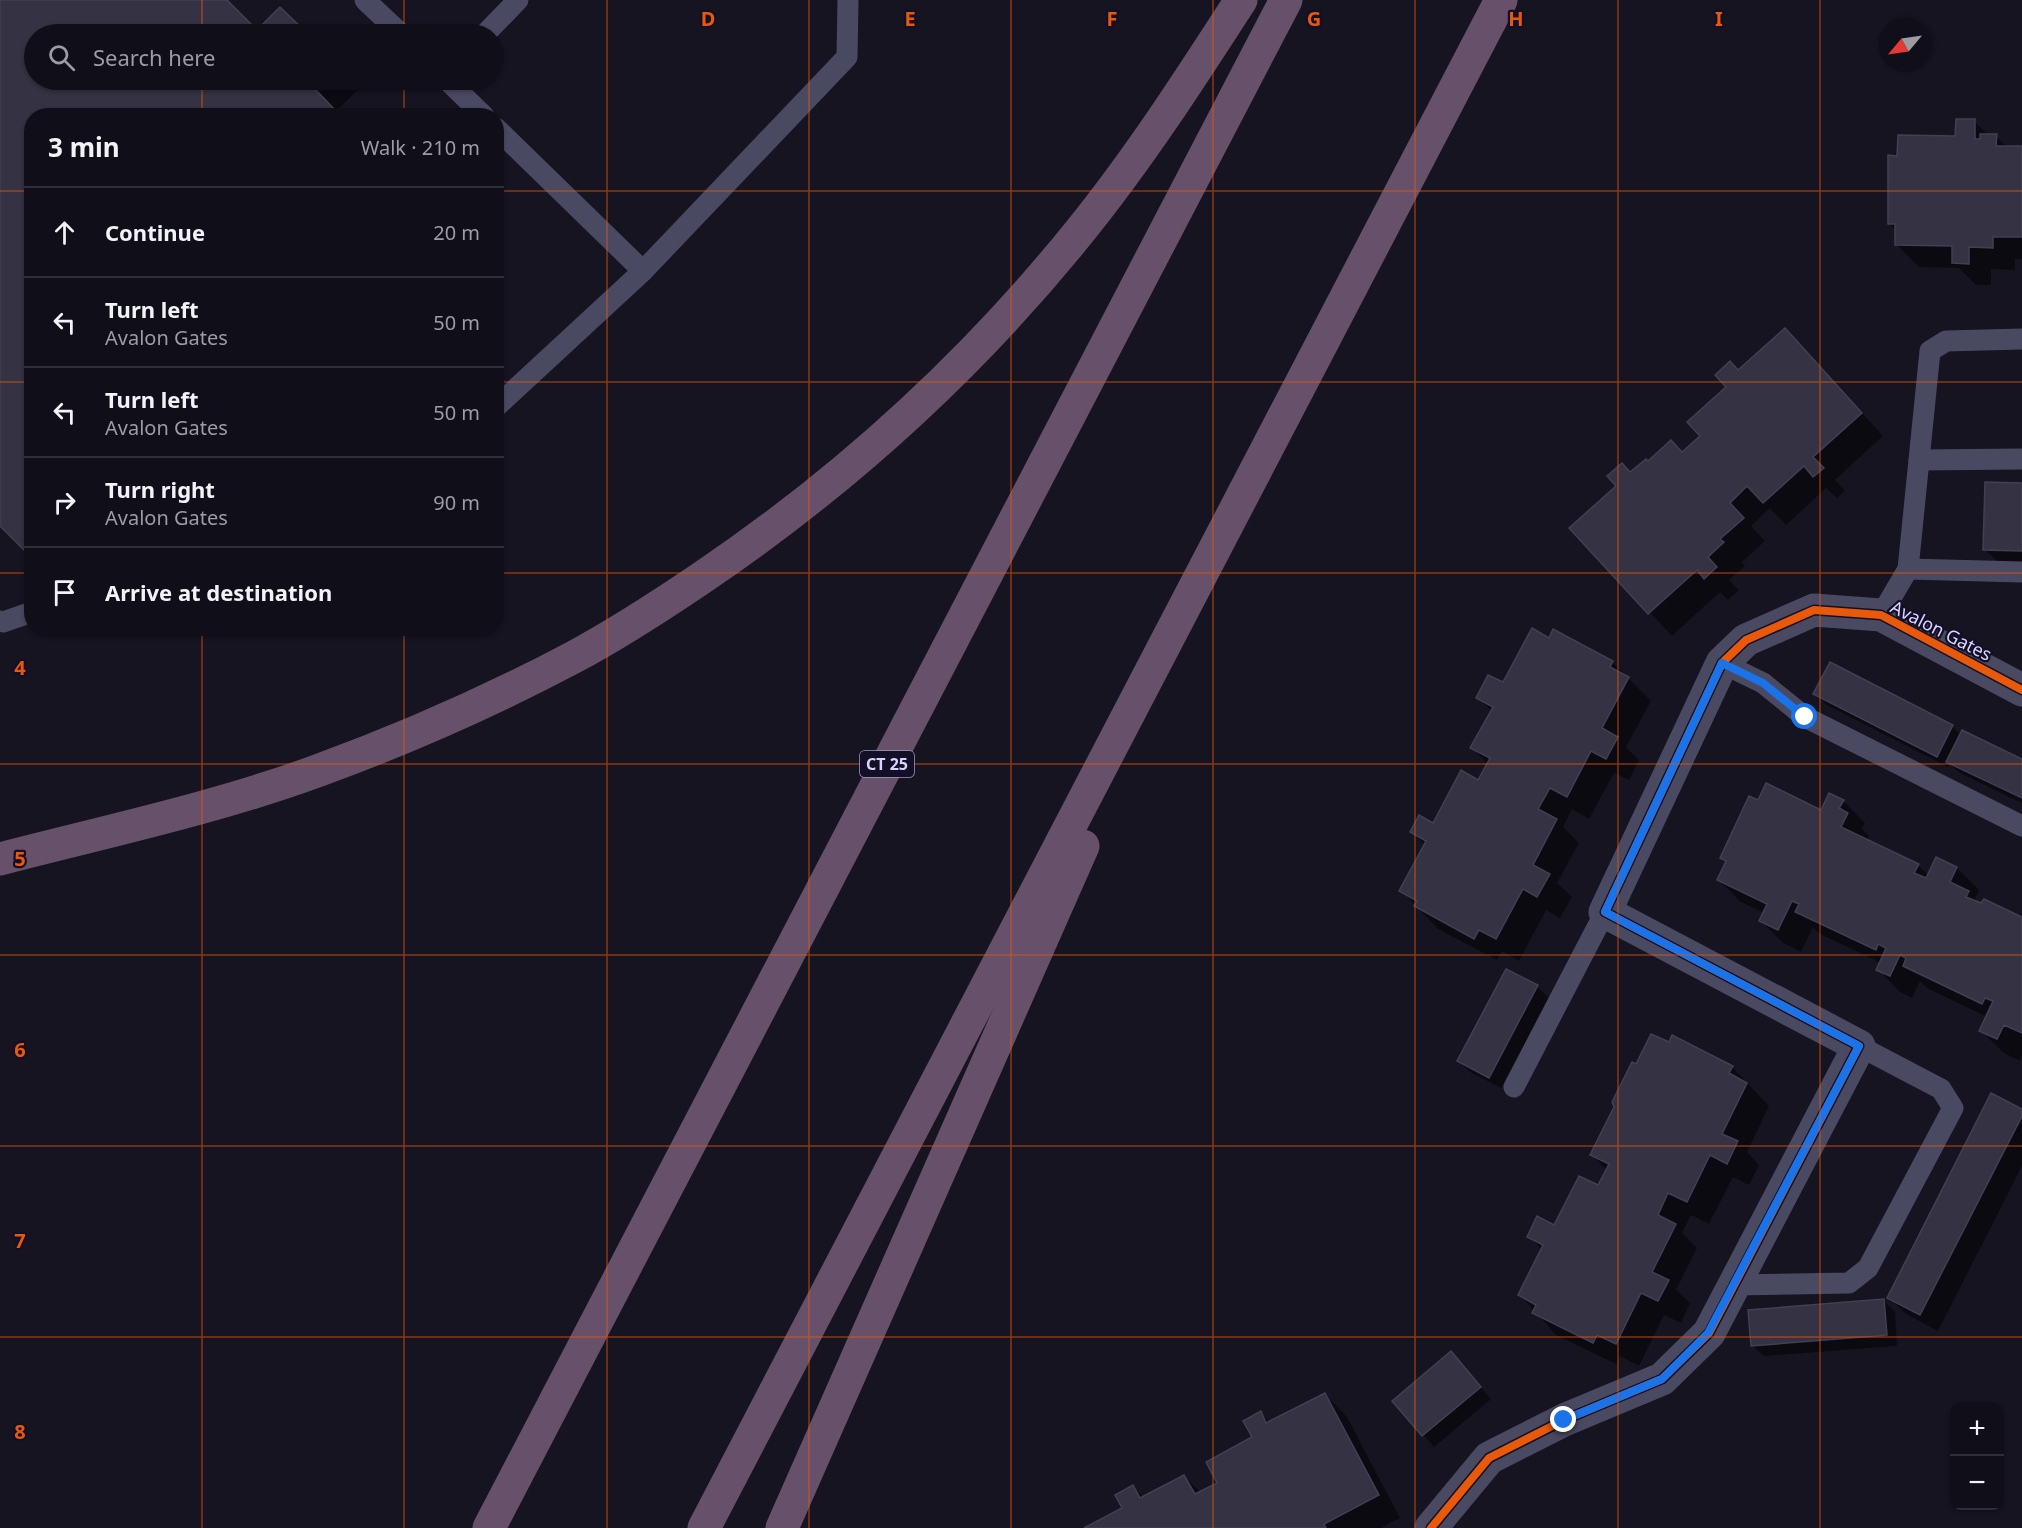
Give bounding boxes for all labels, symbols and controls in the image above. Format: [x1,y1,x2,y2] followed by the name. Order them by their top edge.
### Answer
[701,5,715,32] text: D
[904,5,916,32] text: E
[1107,5,1117,32] text: F
[1307,5,1321,32] text: G
[1508,5,1524,32] text: H
[1715,5,1723,32] text: I
[1878,18,1932,72] north arrow
[24,24,504,90] search box
[45,41,78,74] icon: search
[93,42,215,72] text: Search here
[48,129,120,165] text: 3 min
[361,134,480,161] text: Walk · 210 m
[48,216,81,249] icon: ahead
[105,217,205,247] text: Continue
[433,219,480,246] text: 20 m
[105,294,199,324] text: Turn left
[48,306,81,339] icon: left
[433,309,480,336] text: 50 m
[105,324,228,351] text: Avalon Gates
[105,384,199,414] text: Turn left
[48,396,81,429] icon: left
[433,399,480,426] text: 50 m
[105,414,228,441] text: Avalon Gates
[105,474,215,504] text: Turn right
[48,486,81,519] icon: right
[433,489,480,516] text: 90 m
[105,504,228,531] text: Avalon Gates
[48,576,81,609] icon: arrive
[105,577,332,607] text: Arrive at destination
[1887,594,1996,666] street label: Avalon Gates
[14,654,26,681] text: 4
[1791,703,1817,729] route start
[860,751,914,777] road number: CT 25
[14,845,26,872] text: 5
[14,1036,26,1063] text: 6
[14,1227,26,1254] text: 7
[1950,1402,2004,1510] map controls
[1950,1402,2004,1456] button: +
[1550,1406,1576,1432] route end
[14,1418,26,1445] text: 8
[1950,1456,2004,1510] button: −

